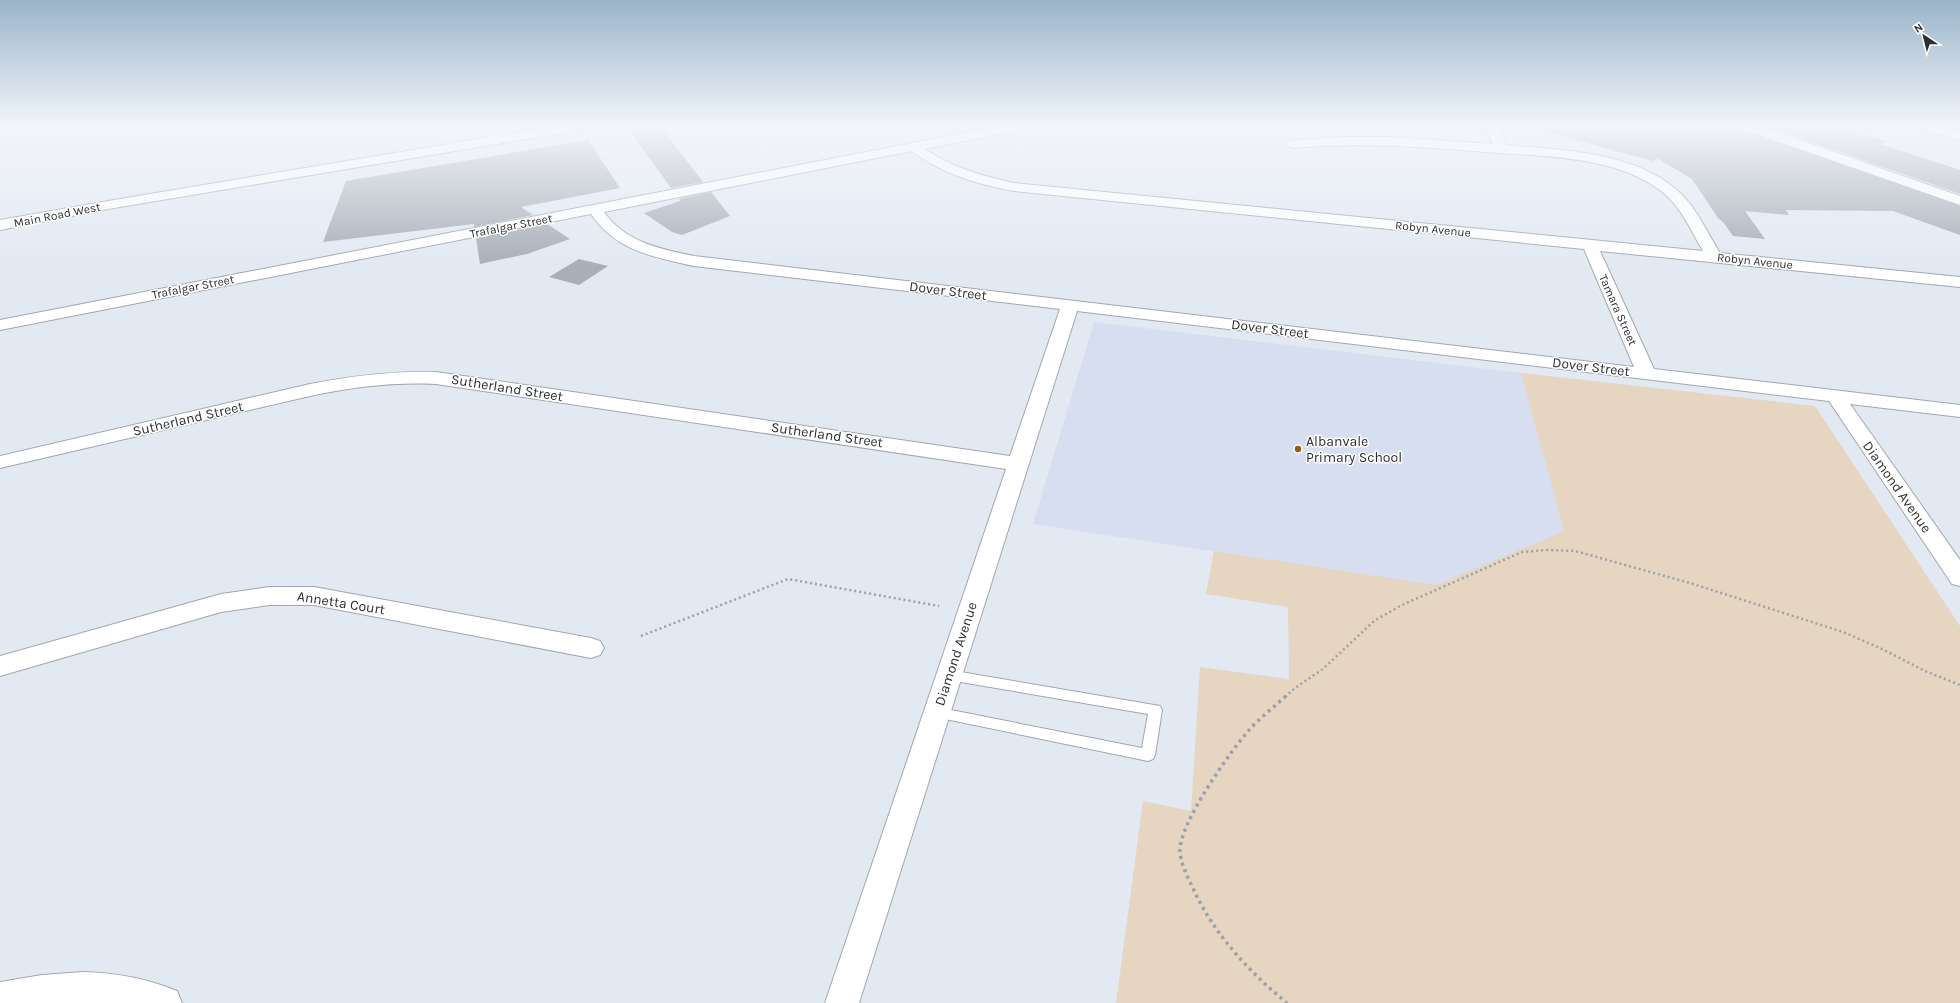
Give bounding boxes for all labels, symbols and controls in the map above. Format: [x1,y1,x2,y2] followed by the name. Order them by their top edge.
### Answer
[1904,16,1944,56] north arrow
[1912,21,1926,36] text: N
[12,200,102,230] street label: Main Road West
[469,211,554,241] street label: Trafalgar Street
[1394,218,1472,240] street label: Robyn Avenue
[1716,250,1794,272] street label: Robyn Avenue
[151,272,236,302] street label: Trafalgar Street
[1596,272,1640,348] street label: Tamara Street
[908,278,988,304] street label: Dover Street
[1230,316,1310,342] street label: Dover Street
[1551,354,1631,380] street label: Dover Street
[450,371,564,405] street label: Sutherland Street
[131,398,245,440] street label: Sutherland Street
[770,419,884,451] street label: Sutherland Street
[1306,433,1402,466] place label: Albanvale Primary School
[1859,438,1935,536] street label: Diamond Avenue
[1293,444,1303,454] marker: Albanvale Primary School
[296,588,386,618] street label: Annetta Court
[931,600,981,708] street label: Diamond Avenue

